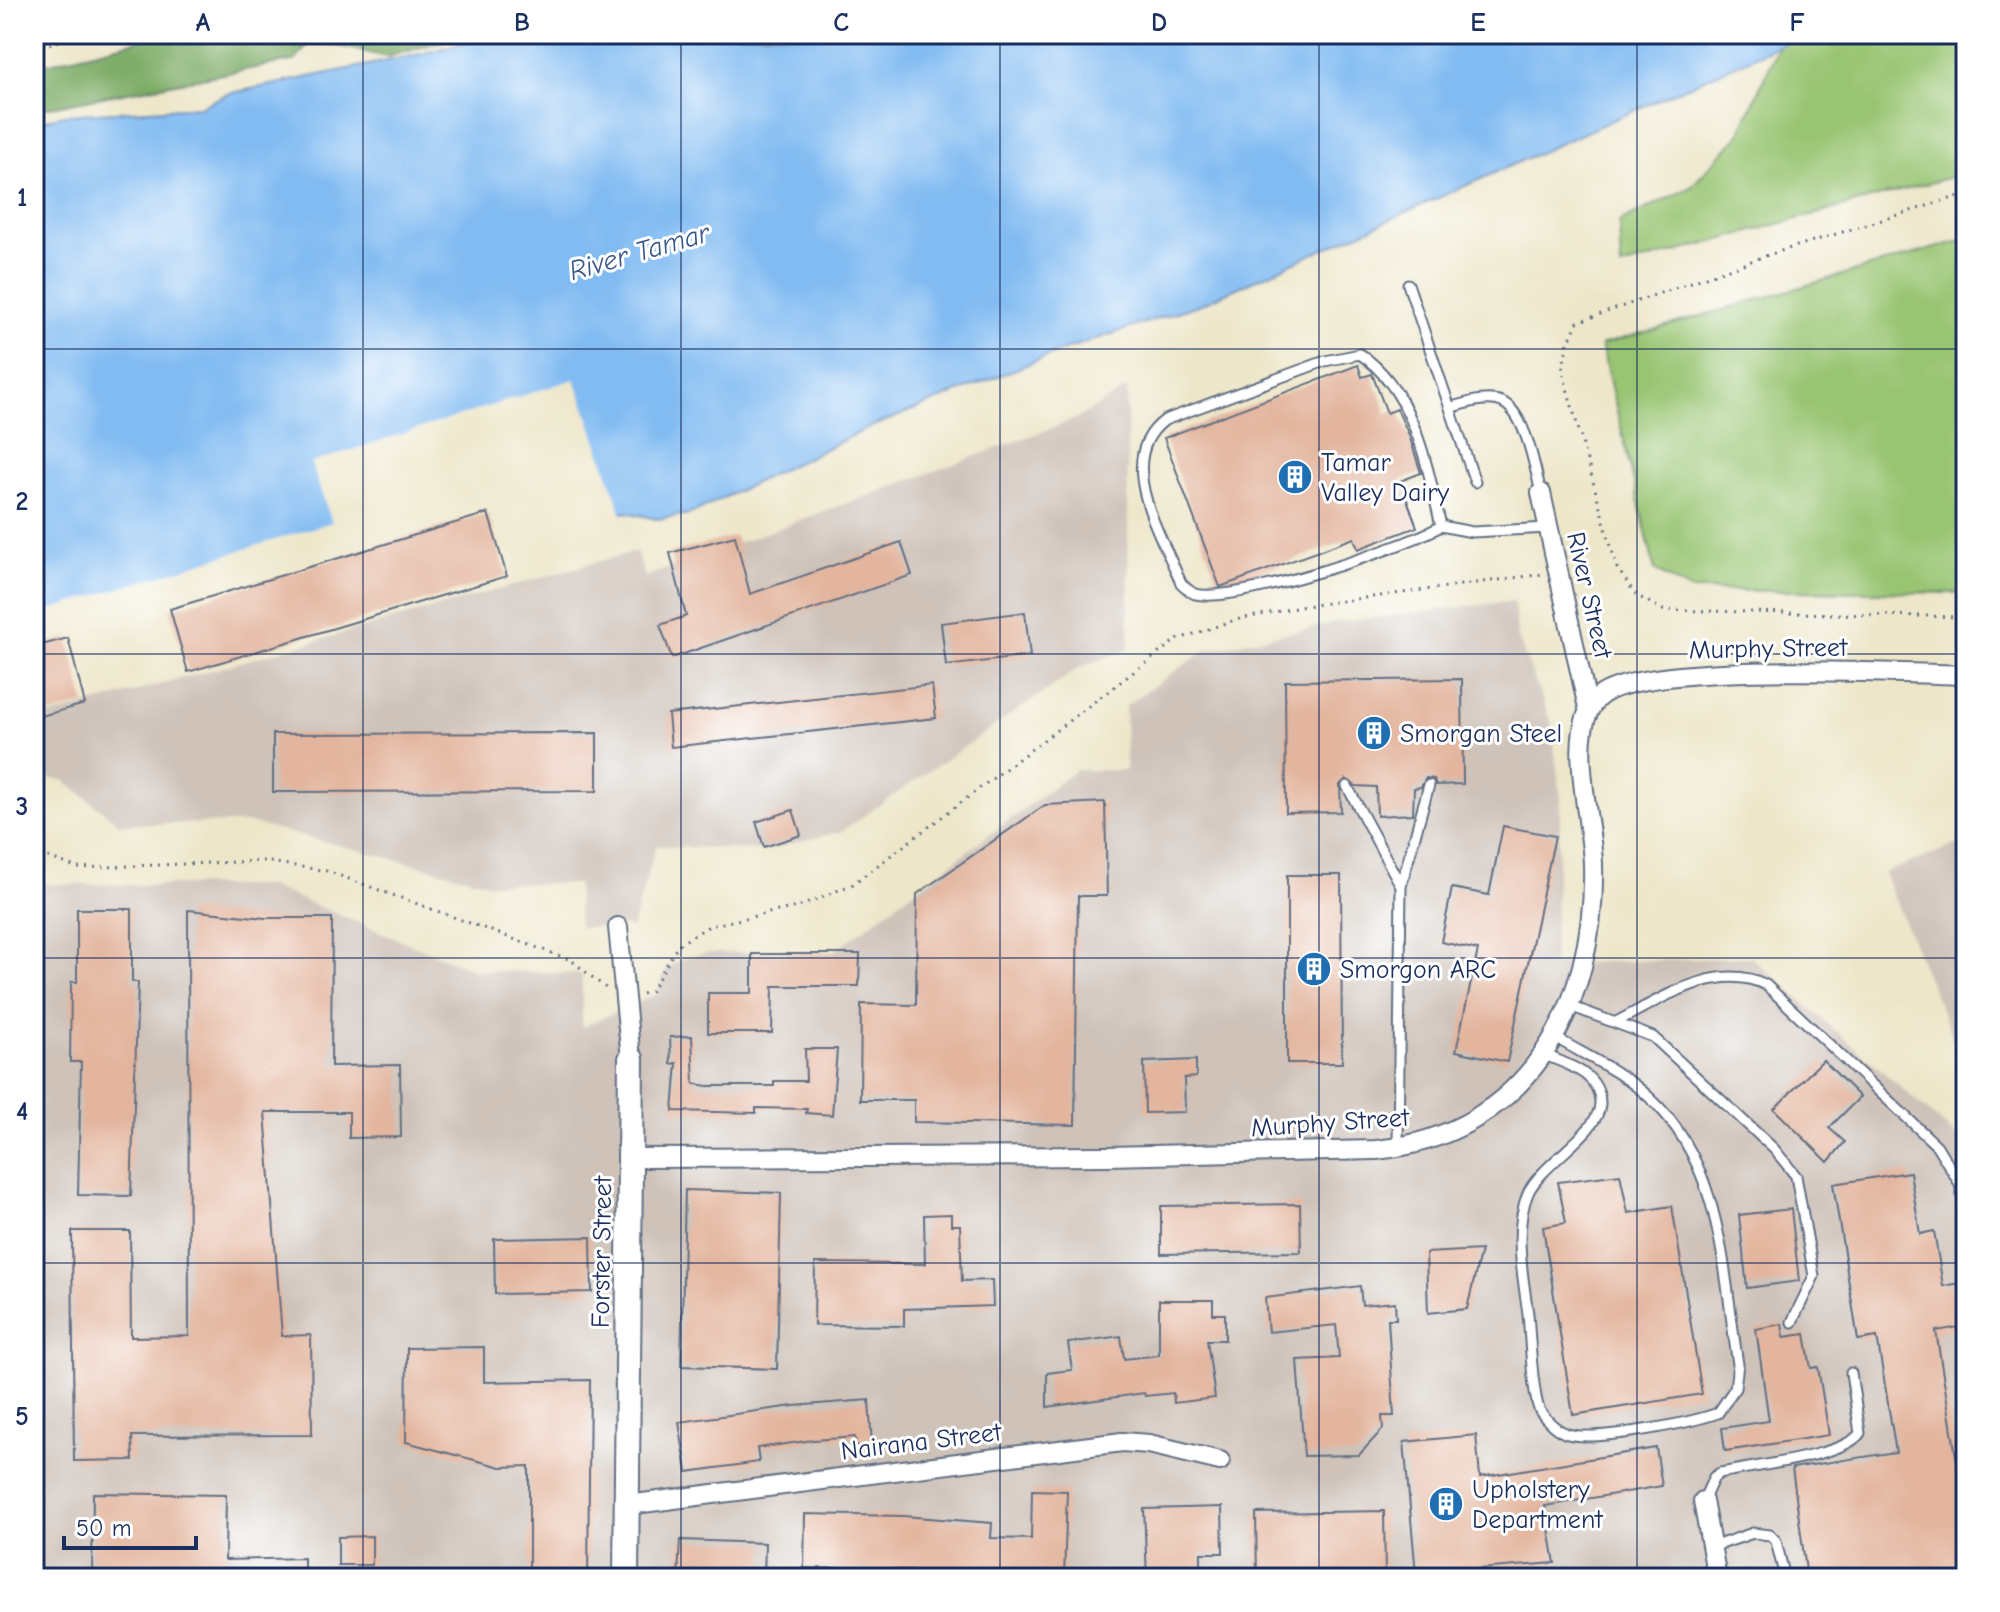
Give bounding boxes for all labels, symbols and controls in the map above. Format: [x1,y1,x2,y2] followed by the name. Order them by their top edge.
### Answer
[196,8,211,38] text: A
[514,8,530,38] text: B
[833,8,849,38] text: C
[1151,8,1167,38] text: D
[1470,8,1486,38] text: E
[1789,8,1805,38] text: F
[17,183,27,213] text: 1
[565,216,715,287] water label: River Tamar
[1321,448,1450,508] place label: Tamar Valley Dairy
[1276,458,1314,496] building icon: Tamar Valley Dairy
[16,487,28,517] text: 2
[1560,529,1618,663] street label: River Street
[1688,633,1849,665] street label: Murphy Street
[1355,714,1393,752] building icon: Smorgan Steel
[1400,719,1562,749] place label: Smorgan Steel
[16,792,28,822] text: 3
[1295,950,1333,988] building icon: Smorgon ARC
[1340,955,1496,985] place label: Smorgon ARC
[16,1097,28,1127] text: 4
[1250,1102,1412,1143] street label: Murphy Street
[586,1174,618,1328] street label: Forster Street
[15,1402,29,1432] text: 5
[839,1417,1005,1467] street label: Nairana Street
[1472,1475,1604,1535] place label: Upholstery Department
[1427,1485,1465,1523] building icon: Upholstery Department
[64,1500,196,1550] scale bar
[76,1514,132,1542] text: 50 m

